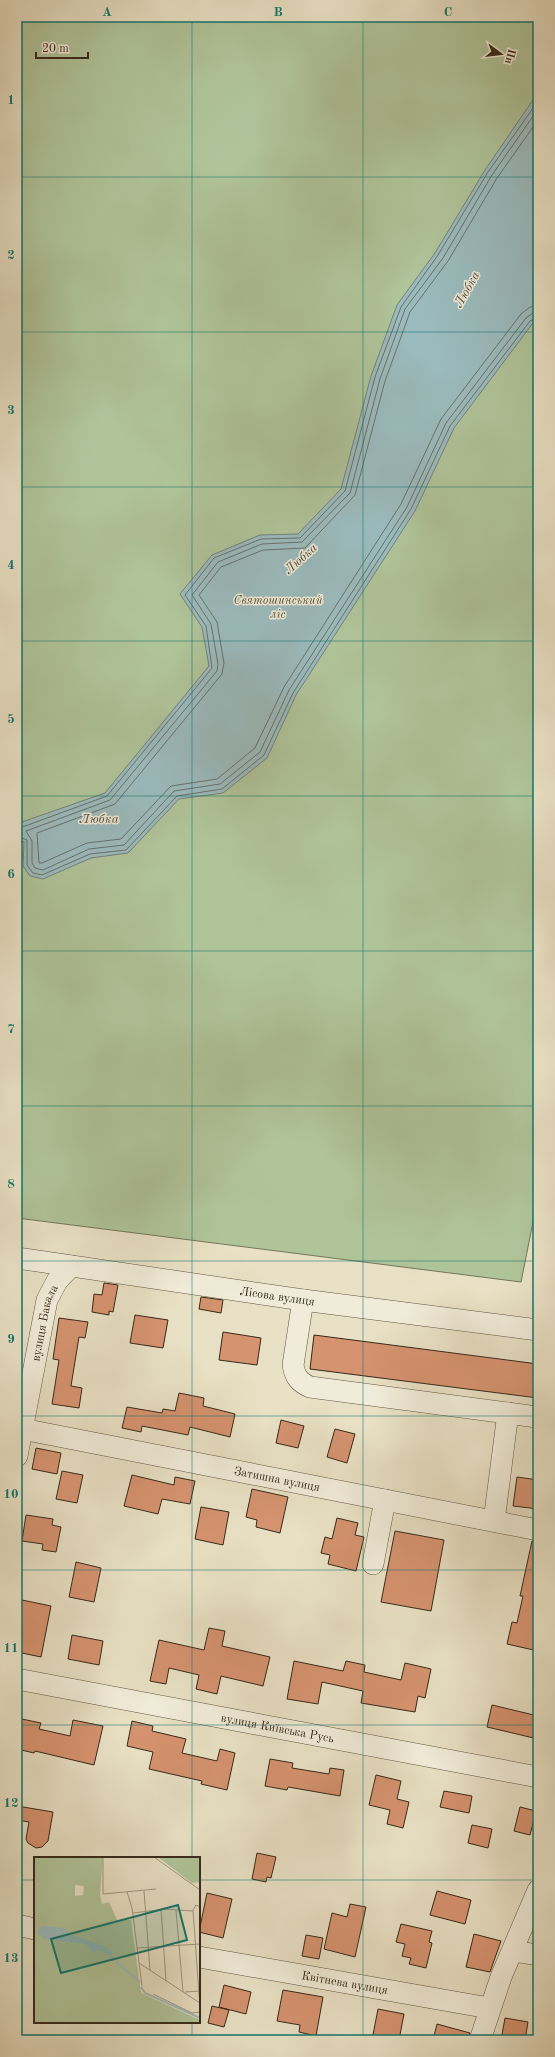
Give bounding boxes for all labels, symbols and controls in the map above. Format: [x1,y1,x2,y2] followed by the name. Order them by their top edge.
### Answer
[102,6,112,19] text: A
[273,6,283,19] text: B
[444,6,452,19] text: C
[36,34,88,60] scale bar
[481,34,521,74] north arrow
[42,43,69,55] text: 20 m
[502,47,516,65] text: Пн
[7,94,15,107] text: 1
[7,249,15,262] text: 2
[452,269,483,310] water label: Любка
[7,404,15,417] text: 3
[282,541,320,577] water label: Любка
[7,559,15,572] text: 4
[233,595,323,621] park label: Святошинський ліс
[7,713,15,726] text: 5
[79,813,119,826] water label: Любка
[7,868,15,881] text: 6
[7,1023,15,1036] text: 7
[7,1178,15,1191] text: 8
[30,1283,61,1362] street label: вулиця Бакала
[239,1286,315,1308] street label: Лісова вулиця
[7,1333,15,1346] text: 9
[233,1466,321,1494] street label: Затишна вулиця
[3,1488,19,1501] text: 10
[3,1642,19,1655] text: 11
[220,1712,335,1746] street label: вулиця Київська Русь
[3,1797,19,1810] text: 12
[34,1857,200,2023] inset map
[3,1952,19,1965] text: 13
[300,1970,389,1997] street label: Квітнева вулиця

